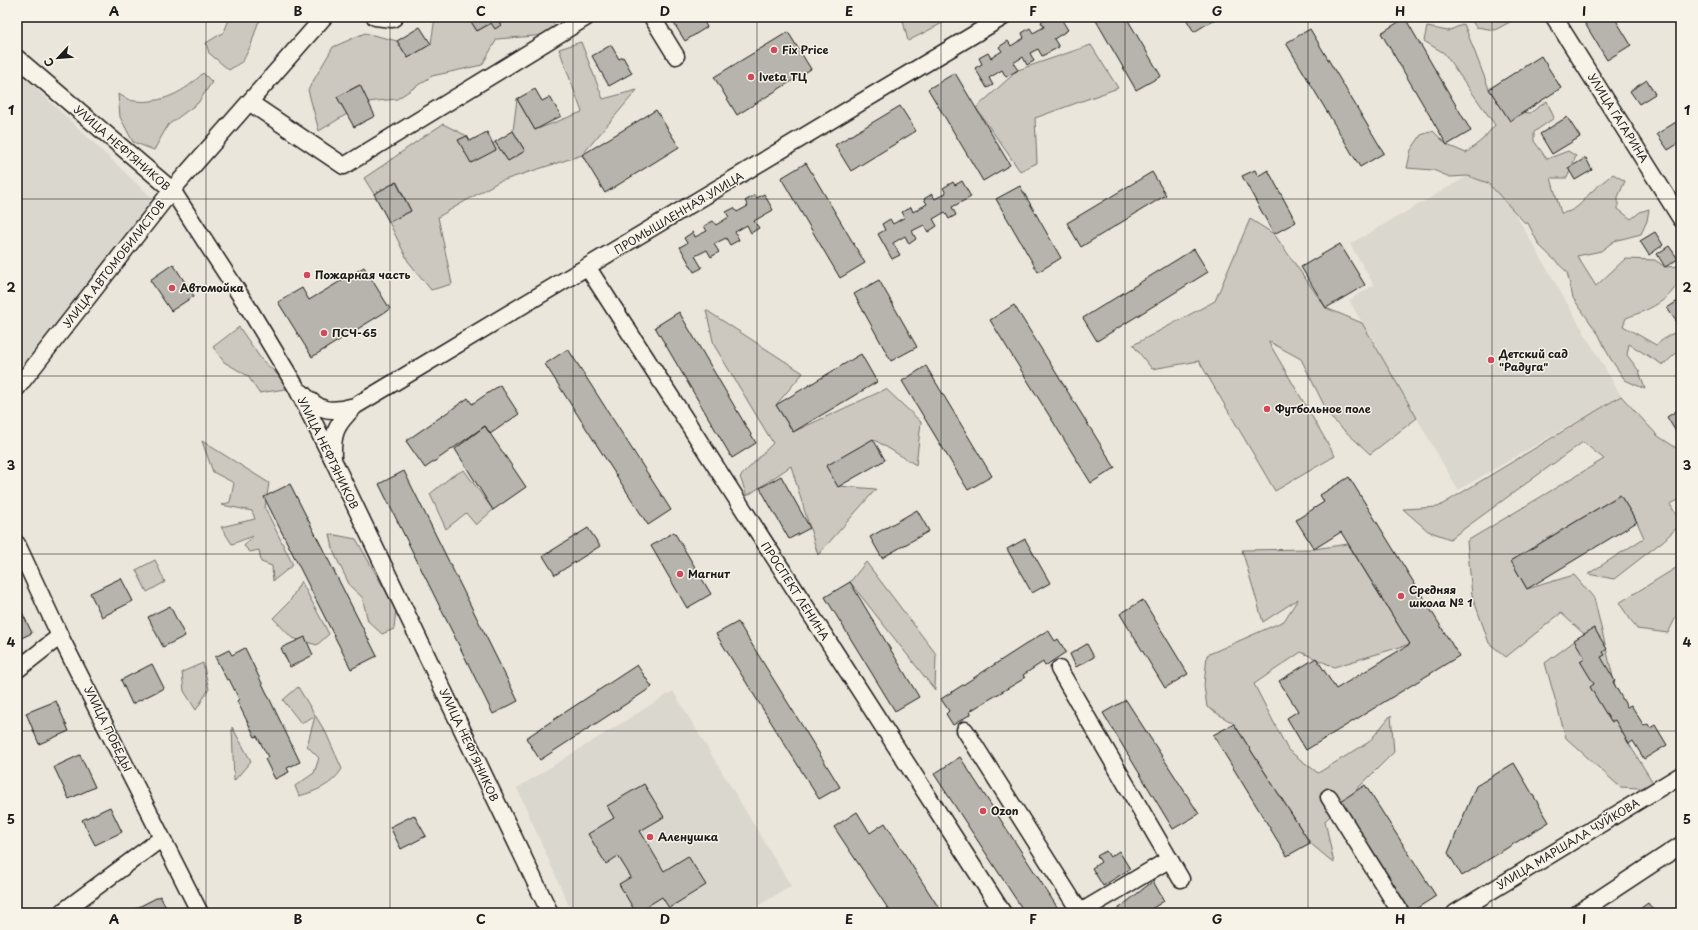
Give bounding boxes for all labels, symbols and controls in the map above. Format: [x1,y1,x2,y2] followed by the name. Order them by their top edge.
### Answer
[109,1,119,20] text: A
[294,1,303,20] text: B
[476,1,486,20] text: C
[660,1,670,20] text: D
[845,1,853,20] text: E
[1029,1,1037,20] text: F
[1212,1,1222,20] text: G
[1395,1,1405,20] text: H
[1582,1,1586,20] text: I
[38,38,78,78] north arrow
[782,41,829,58] place label: Fix Price
[769,45,779,55] marker: Fix Price
[39,55,58,70] text: С
[759,68,808,85] place label: Iveta ТЦ
[1584,70,1653,166] street label: УЛИЦА ГАГАРИНА
[746,72,756,82] marker: Iveta ТЦ
[8,100,14,119] text: 1
[1684,100,1690,119] text: 1
[70,101,174,194] street label: УЛИЦА НЕФТЯНИКОВ
[611,167,747,258] street label: ПРОМЫШЛЕННАЯ УЛИЦА
[58,196,169,331] street label: УЛИЦА АВТОМОБИЛИСТОВ
[315,266,410,283] place label: Пожарная часть
[302,270,312,280] marker: Пожарная часть
[6,277,16,296] text: 2
[1682,277,1692,296] text: 2
[180,279,245,296] place label: Автомойка
[167,283,177,293] marker: Автомойка
[332,324,377,341] place label: ПСЧ-65
[319,328,329,338] marker: ПСЧ-65
[1498,345,1568,375] place label: Детский сад "Радуга"
[1486,355,1496,365] marker: Детский сад "Радуга"
[294,394,363,512] street label: УЛИЦА НЕФТЯНИКОВ
[1275,400,1371,417] place label: Футбольное поле
[1262,404,1272,414] marker: Футбольное поле
[7,455,16,474] text: 3
[1683,455,1692,474] text: 3
[757,538,834,644] street label: ПРОСПЕКТ ЛЕНИНА
[688,565,730,582] place label: Магнит
[675,569,685,579] marker: Магнит
[1409,581,1473,611] place label: Средняя школа № 1
[1396,591,1406,601] marker: Средняя школа № 1
[7,632,16,651] text: 4
[1683,632,1692,651] text: 4
[80,683,136,774] street label: УЛИЦА ПОБЕДЫ
[436,685,503,804] street label: УЛИЦА НЕФТЯНИКОВ
[1493,794,1643,893] street label: УЛИЦА МАРШАЛА ЧУЙКОВА
[991,802,1019,819] place label: Ozon
[978,806,988,816] marker: Ozon
[7,809,15,828] text: 5
[1683,809,1691,828] text: 5
[658,828,719,845] place label: Аленушка
[645,832,655,842] marker: Аленушка
[109,909,119,928] text: A
[294,909,303,928] text: B
[476,909,486,928] text: C
[660,909,670,928] text: D
[845,909,853,928] text: E
[1029,909,1037,928] text: F
[1212,909,1222,928] text: G
[1395,909,1405,928] text: H
[1582,909,1586,928] text: I

